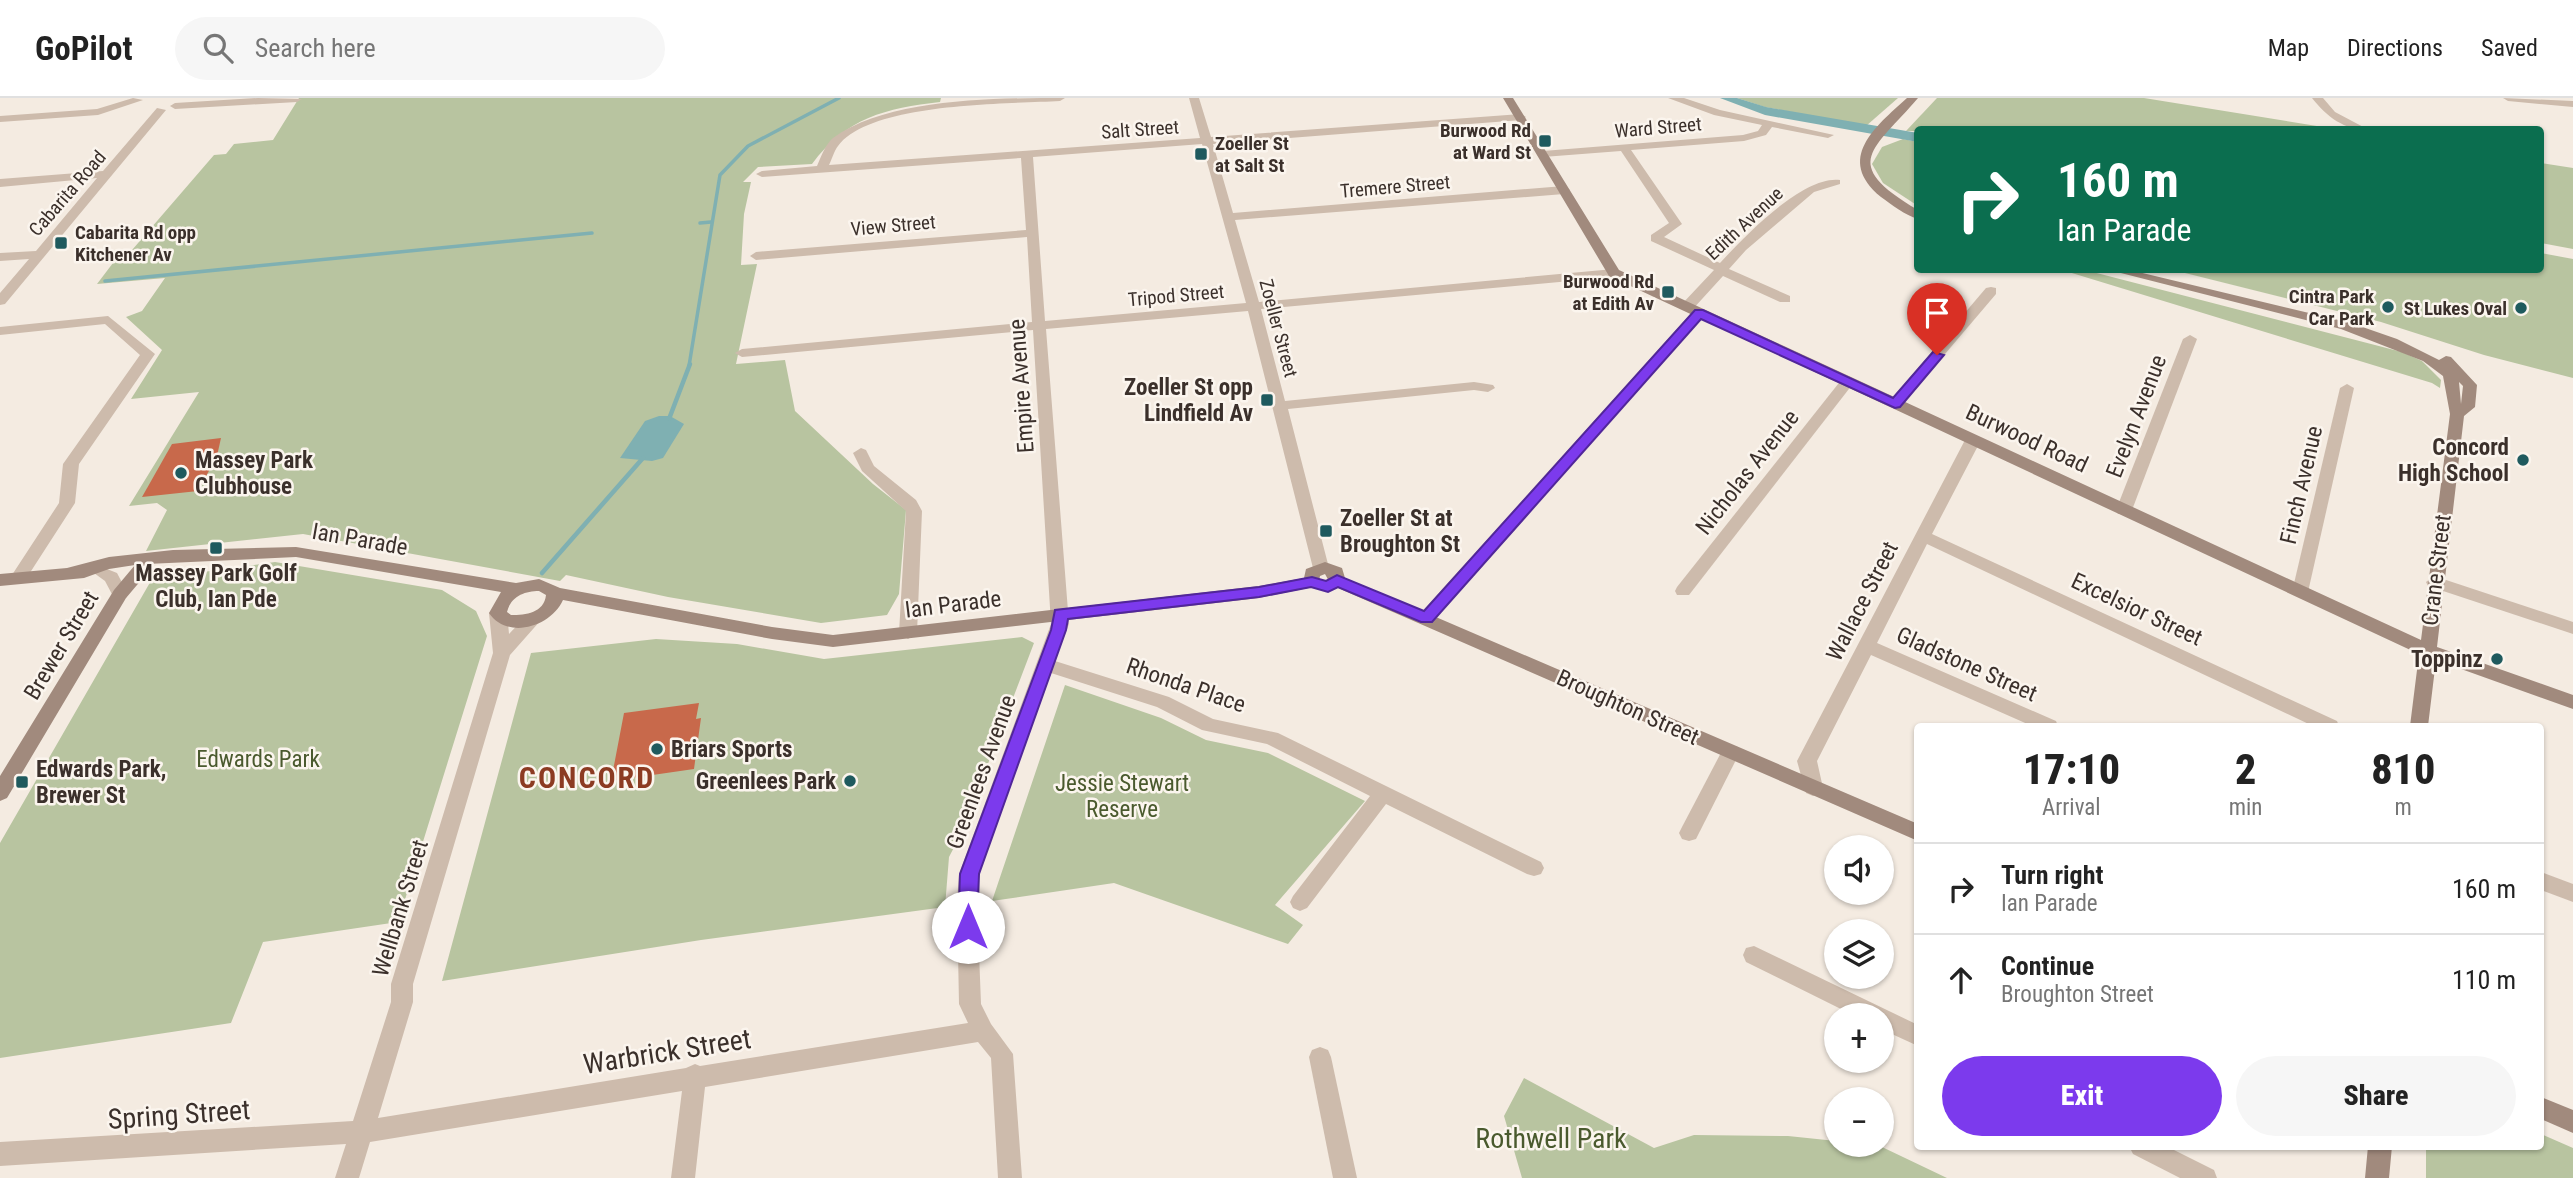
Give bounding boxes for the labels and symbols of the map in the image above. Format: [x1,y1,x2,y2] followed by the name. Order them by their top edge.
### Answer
[1614,112,1702,143] street label: Ward Street
[1100,115,1180,144] street label: Salt Street
[1440,119,1531,164] place label: Burwood Rd at Ward St
[1215,132,1289,177] place label: Zoeller St at Salt St
[1537,133,1553,149] marker: Burwood Rd at Ward St
[24,146,111,241] street label: Cabarita Road
[1193,146,1209,162] marker: Zoeller St at Salt St
[1339,170,1451,203] street label: Tremere Street
[1701,182,1788,265] street label: Edith Avenue
[850,210,936,241] street label: View Street
[75,221,196,266] place label: Cabarita Rd opp Kitchener Av
[53,235,69,251] marker: Cabarita Rd opp Kitchener Av
[1563,270,1654,315] place label: Burwood Rd at Edith Av
[1254,277,1303,380] street label: Zoeller Street
[1127,280,1225,311] street label: Tripod Street
[1907,283,1967,355] pin
[1660,284,1676,300] marker: Burwood Rd at Edith Av
[2289,285,2375,330] place label: Cintra Park Car Park
[2404,297,2507,320] place label: St Lukes Oval
[2380,299,2396,315] marker: Cintra Park Car Park
[2513,300,2529,316] marker: St Lukes Oval
[1003,318,1040,454] street label: Empire Avenue
[2101,351,2172,481] street label: Evelyn Avenue
[1124,374,1253,427] place label: Zoeller St opp Lindfield Av
[1259,392,1275,408] marker: Zoeller St opp Lindfield Av
[1961,398,2092,479] street label: Burwood Road
[1690,404,1805,540] street label: Nicholas Avenue
[2275,423,2328,547] street label: Finch Avenue
[2398,434,2509,487] place label: Concord High School
[195,447,314,500] place label: Massey Park Clubhouse
[2515,452,2531,468] marker: Concord High School
[173,465,189,481] marker: Massey Park Clubhouse
[1340,505,1460,558] place label: Zoeller St at Broughton St
[2416,513,2457,627] street label: Crane Street
[310,518,410,561] street label: Ian Parade
[1318,523,1334,539] marker: Zoeller St at Broughton St
[1821,537,1904,665] street label: Wallace Street
[208,540,224,556] marker: Massey Park Golf Club, Ian Pde
[135,560,297,613] place label: Massey Park Golf Club, Ian Pde
[2067,567,2207,652] street label: Excelsior Street
[903,585,1003,624] street label: Ian Parade
[18,586,104,705] street label: Brewer Street
[1892,621,2041,708] street label: Gladstone Street
[2411,646,2483,673] place label: Toppinz
[2489,651,2505,667] marker: Toppinz
[1123,652,1249,718] street label: Rhonda Place
[1552,664,1703,751] street label: Broughton Street
[941,691,1022,853] street label: Greenlees Avenue
[671,736,792,763] place label: Briars Sports
[649,741,665,757] marker: Briars Sports
[196,746,320,773] park label: Edwards Park
[36,756,166,809] place label: Edwards Park, Brewer St
[519,760,655,795] district label: CONCORD
[696,768,837,795] place label: Greenlees Park
[1055,770,1189,823] park label: Jessie Stewart Reserve
[842,773,858,789] marker: Greenlees Park
[14,774,30,790] marker: Edwards Park, Brewer St
[367,837,434,980] street label: Wellbank Street
[931,890,1005,964] position arrow
[581,1022,753,1081] street label: Warbrick Street
[107,1093,251,1136] street label: Spring Street
[1475,1122,1627,1155] park label: Rothwell Park

